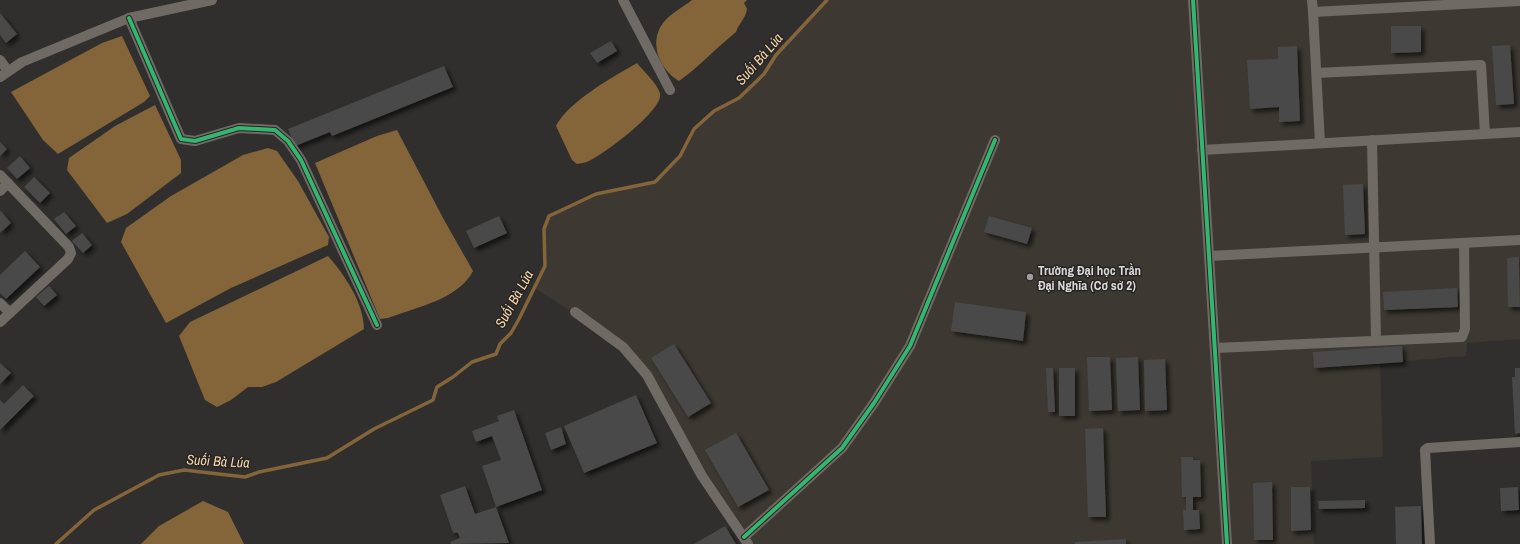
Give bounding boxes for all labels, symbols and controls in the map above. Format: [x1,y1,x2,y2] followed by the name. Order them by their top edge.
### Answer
[731,29,787,89] water label: Suối Bà Lúa
[1038,262,1141,294] place label: Trường Đại học Trần Đại Nghĩa (Cơ sở 2)
[491,267,537,331] water label: Suối Bà Lúa
[1025,272,1035,282] marker: Trường Đại học Trần Đại Nghĩa (Cơ sở 2)
[186,450,250,472] water label: Suối Bà Lúa

